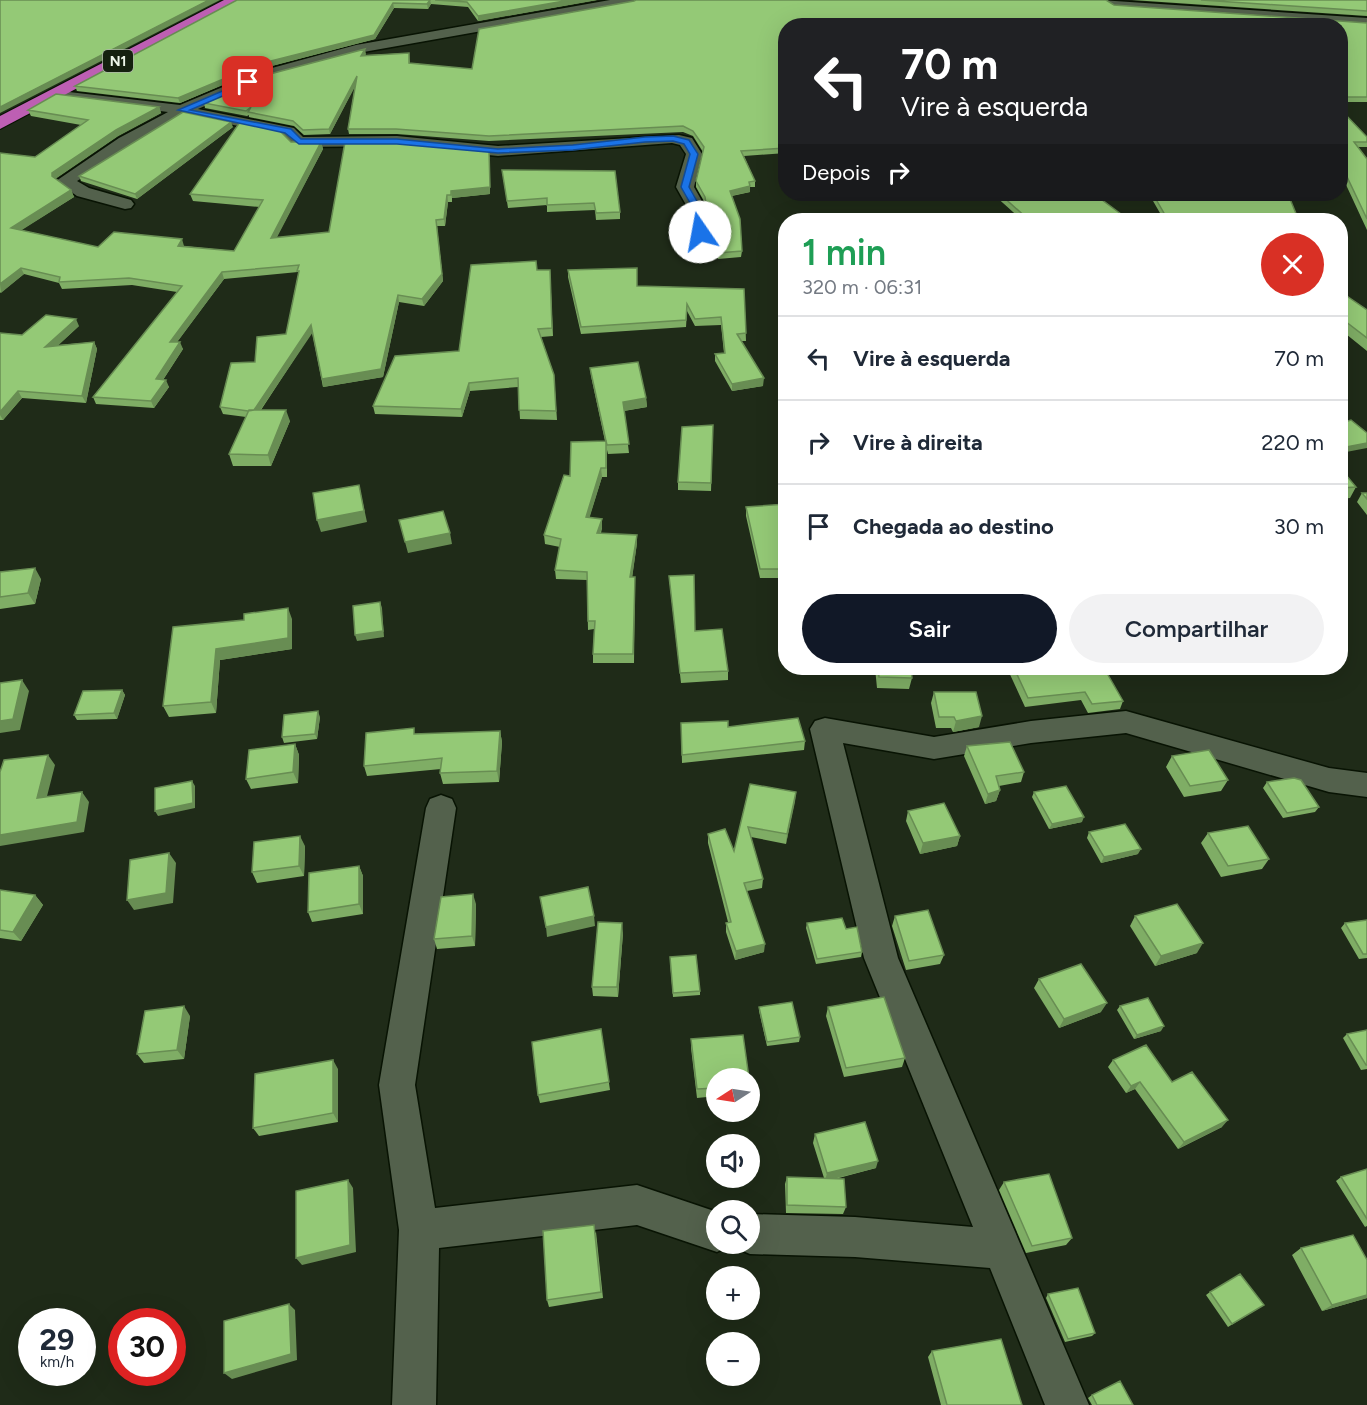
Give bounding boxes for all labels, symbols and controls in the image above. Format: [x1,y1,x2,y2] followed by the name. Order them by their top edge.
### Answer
[901,39,998,90] text: 70 m
[802,42,880,120] icon: left
[103,50,133,72] road number: N1
[222,56,273,107] pin
[231,65,264,98] icon: arrive
[901,90,1088,123] text: Vire à esquerda
[882,156,915,189] icon: right
[802,159,870,186] text: Depois
[668,200,732,264] position arrow
[802,231,886,274] text: 1 min
[1261,233,1324,296] button: close
[802,275,922,299] text: 320 m · 06:31
[802,342,835,375] icon: left
[853,345,1011,372] text: Vire à esquerda
[1274,345,1324,372] text: 70 m
[802,426,835,459] icon: right
[853,429,983,456] text: Vire à direita
[1261,429,1324,456] text: 220 m
[802,510,835,543] icon: arrive
[853,513,1054,540] text: Chegada ao destino
[1274,513,1324,540] text: 30 m
[802,594,1057,663] button: Sair
[1069,594,1324,663] button: Compartilhar
[706,1068,760,1122] north arrow
[706,1068,760,1386] map controls
[706,1134,760,1188] button: sound
[706,1200,760,1254] button: search
[706,1266,760,1320] button: +
[108,1308,186,1386] speed limit sign: 30
[40,1321,74,1358] text: 29
[706,1332,760,1386] button: −
[40,1353,74,1371] text: km/h

